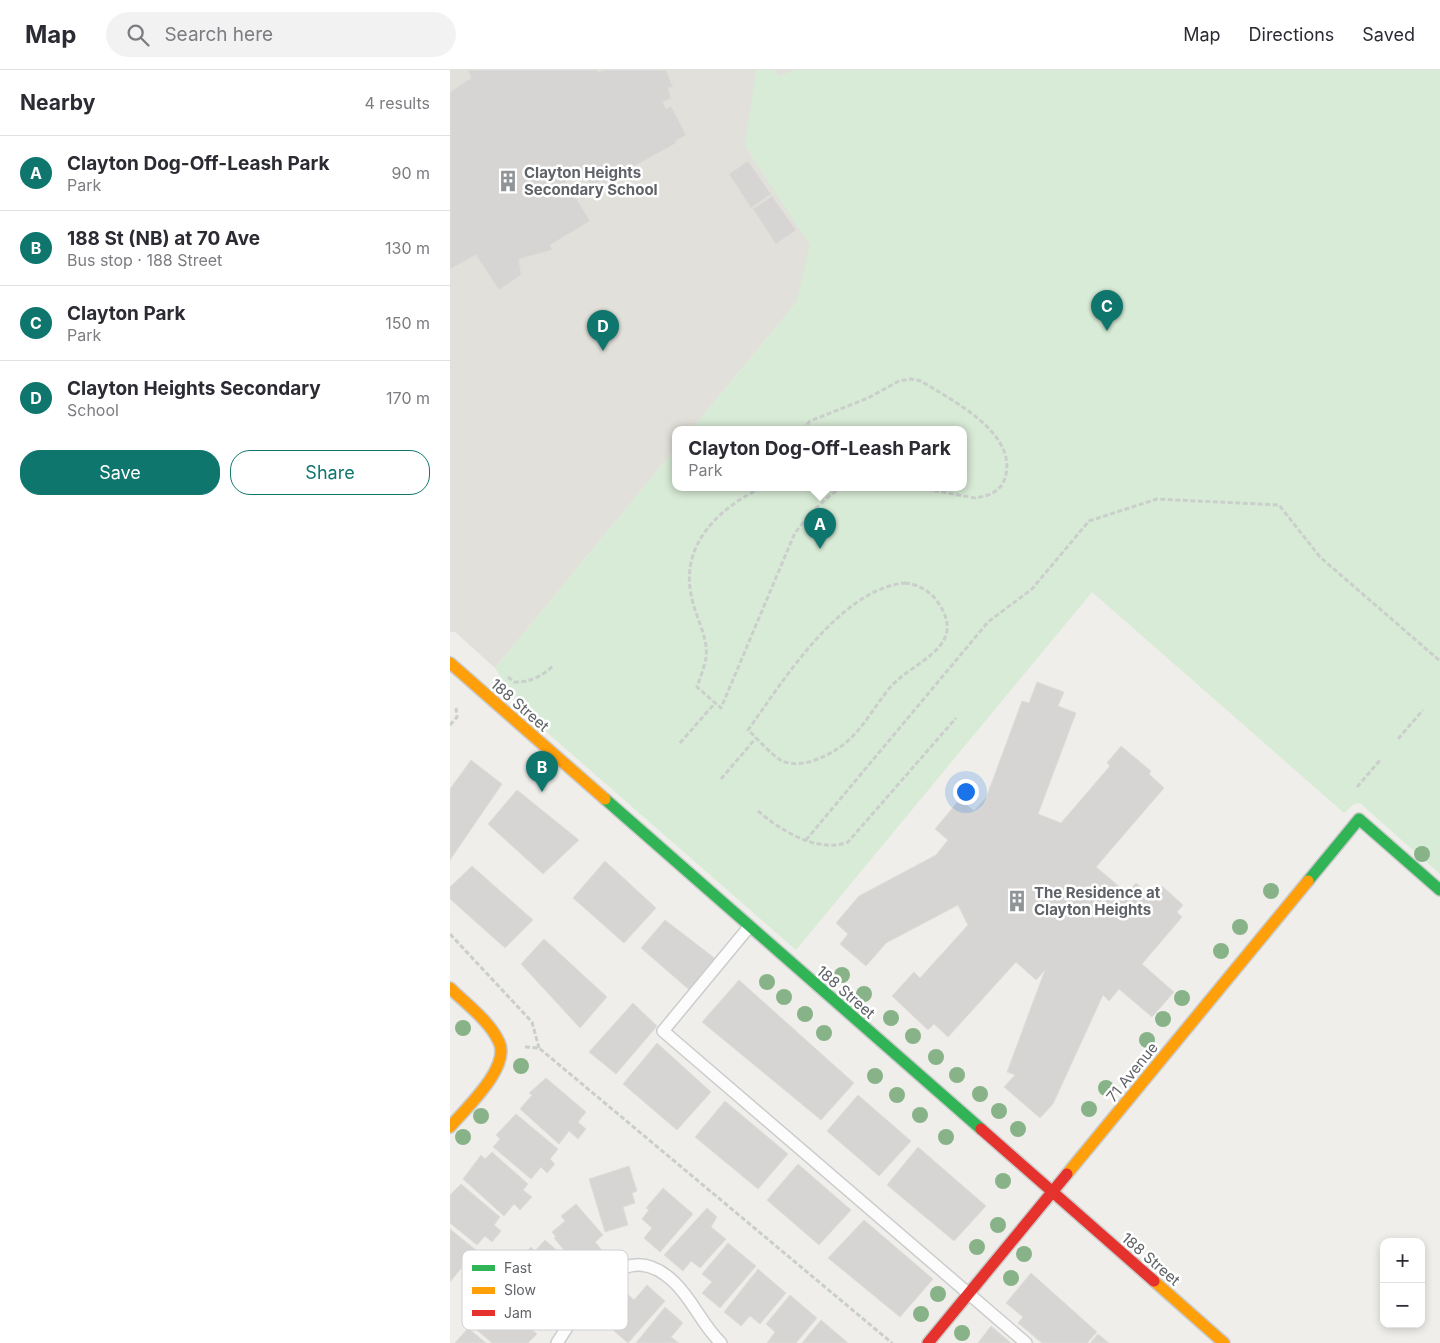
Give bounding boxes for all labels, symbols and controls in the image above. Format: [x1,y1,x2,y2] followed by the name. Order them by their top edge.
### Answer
[106,12,456,57] search box
[25,20,76,49] text: Map
[124,21,152,49] icon: search
[164,23,273,46] text: Search here
[1183,24,1221,45] text: Map
[1249,24,1334,45] text: Directions
[1362,24,1415,45] text: Saved
[20,90,95,115] text: Nearby
[365,93,430,113] text: 4 results
[67,152,330,175] text: Clayton Dog-Off-Leash Park
[30,163,42,183] text: A
[391,163,430,183] text: 90 m
[524,163,658,199] place label: Clayton Heights Secondary School
[495,168,521,194] building icon: Clayton Heights Secondary School
[67,175,101,195] text: Park
[67,227,260,250] text: 188 St (NB) at 70 Ave
[31,238,41,258] text: B
[385,238,430,258] text: 130 m
[67,250,222,270] text: Bus stop · 188 Street
[1091,290,1123,331] pin: C
[67,302,186,325] text: Clayton Park
[587,310,619,351] pin: D
[30,313,42,333] text: C
[385,313,430,333] text: 150 m
[67,325,101,345] text: Park
[67,377,321,400] text: Clayton Heights Secondary
[30,388,42,408] text: D
[386,388,430,408] text: 170 m
[67,400,119,420] text: School
[672,426,967,491] popup
[688,437,951,460] text: Clayton Dog-Off-Leash Park
[20,450,220,495] button: Save
[230,450,430,495] button: Share
[688,460,722,480] text: Park
[804,508,836,549] pin: A
[487,674,553,736] street label: 188 Street
[526,751,558,792] pin: B
[953,779,979,805] your location
[1034,883,1161,919] place label: The Residence at Clayton Heights
[1004,888,1030,914] building icon: The Residence at Clayton Heights
[813,961,879,1023] street label: 188 Street
[1102,1038,1162,1106] street label: 71 Avenue
[1118,1228,1184,1290] street label: 188 Street
[1380,1238,1425,1328] map controls
[1380,1238,1425,1283] button: +
[462,1250,628,1330] legend
[504,1259,532,1276] text: Fast
[504,1281,536,1298] text: Slow
[1380,1283,1425,1328] button: −
[504,1304,532,1321] text: Jam

